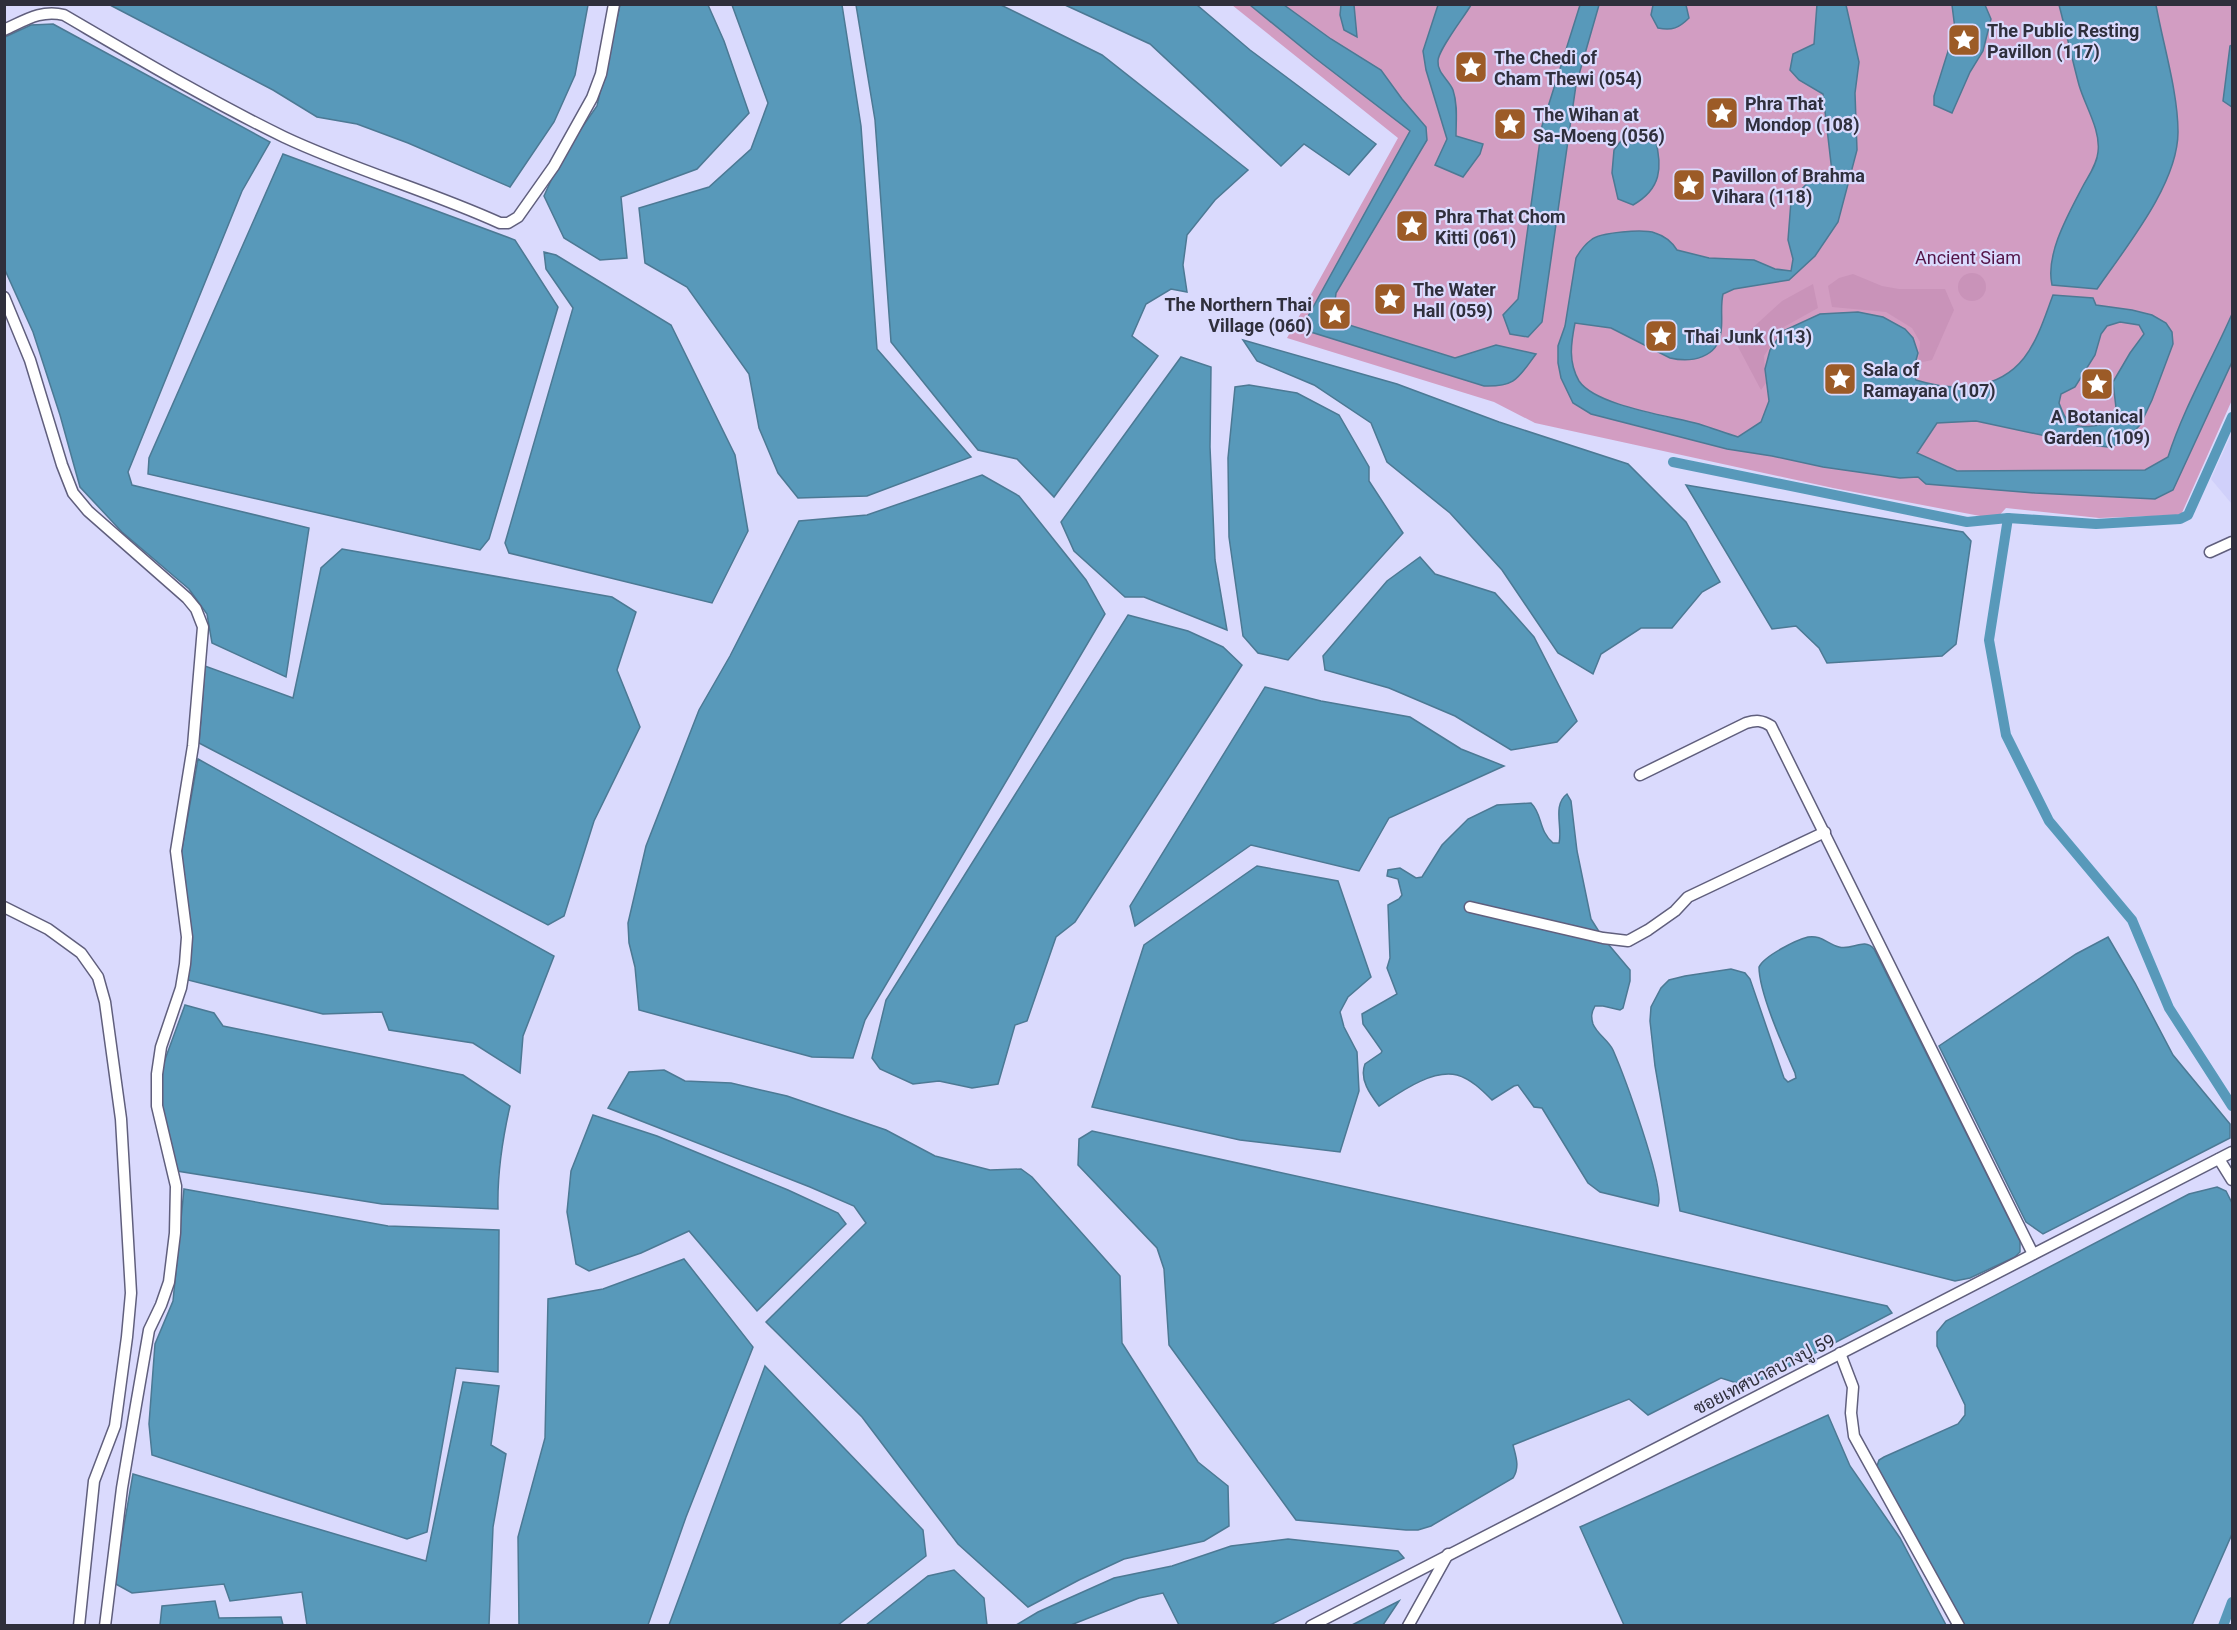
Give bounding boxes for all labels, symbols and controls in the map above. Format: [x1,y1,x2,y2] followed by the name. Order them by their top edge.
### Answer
[1987,20,2139,63] place label: The Public Resting Pavillon (117)
[1946,22,1982,58] place icon: The Public Resting Pavillon (117)
[1494,47,1642,90] place label: The Chedi of Cham Thewi (054)
[1453,49,1489,85] place icon: The Chedi of Cham Thewi (054)
[1745,93,1860,136] place label: Phra That Mondop (108)
[1704,95,1740,131] place icon: Phra That Mondop (108)
[1533,104,1665,147] place label: The Wihan at Sa-Moeng (056)
[1492,106,1528,142] place icon: The Wihan at Sa-Moeng (056)
[1712,165,1865,208] place label: Pavillon of Brahma Vihara (118)
[1671,167,1707,203] place icon: Pavillon of Brahma Vihara (118)
[1435,206,1566,249] place label: Phra That Chom Kitti (061)
[1394,208,1430,244] place icon: Phra That Chom Kitti (061)
[1915,247,2021,268] park label: Ancient Siam
[1413,279,1496,322] place label: The Water Hall (059)
[1372,281,1408,317] place icon: The Water Hall (059)
[1164,294,1312,337] place label: The Northern Thai Village (060)
[1317,296,1353,332] place icon: The Northern Thai Village (060)
[1643,318,1679,354] place icon: Thai Junk (113)
[1684,326,1812,348] place label: Thai Junk (113)
[1863,359,1996,402] place label: Sala of Ramayana (107)
[1822,361,1858,397] place icon: Sala of Ramayana (107)
[2079,366,2115,402] place icon: A Botanical Garden (109)
[2044,406,2150,449] place label: A Botanical Garden (109)
[1690,1329,1840,1421] street label: ซอยเทศบาลบางปู 59

